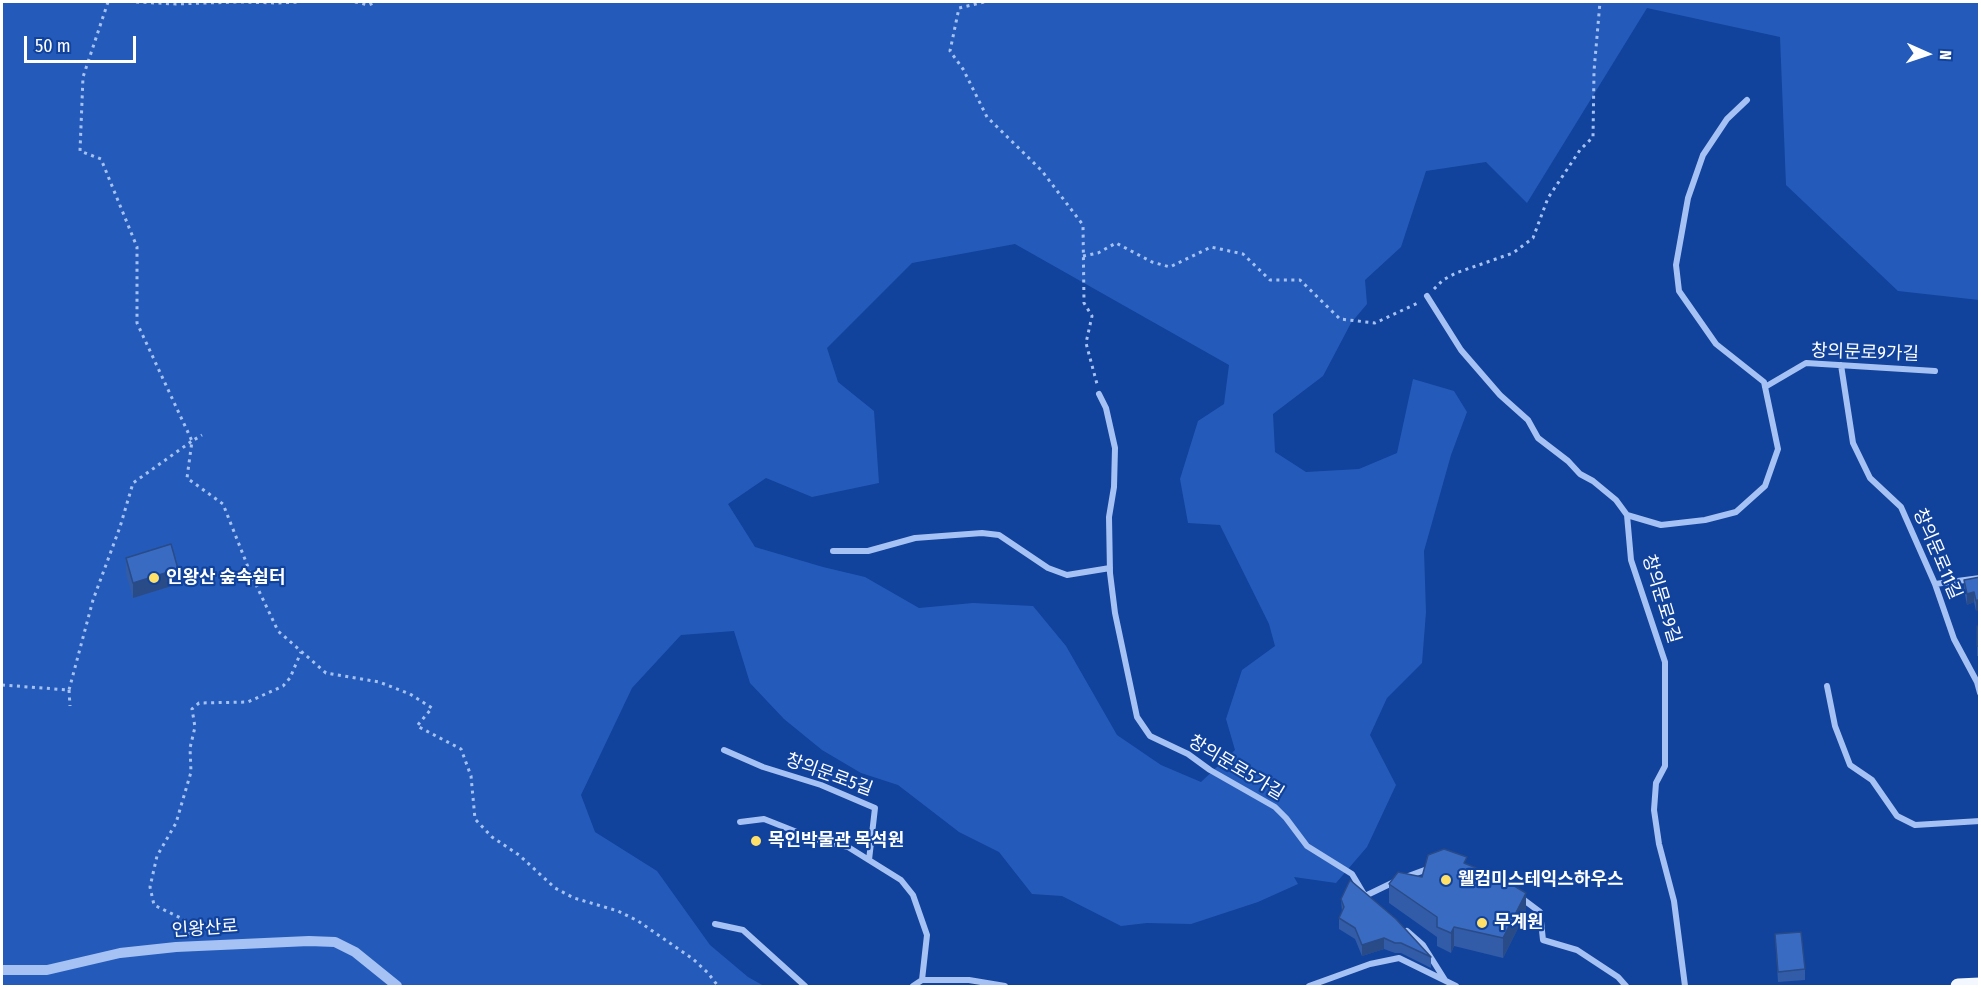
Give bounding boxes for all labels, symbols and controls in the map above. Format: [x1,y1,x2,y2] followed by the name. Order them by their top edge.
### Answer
[27,24,140,62] scale bar
[1897,24,1957,84] north arrow
[35,35,71,57] text: 50 m
[1936,50,1955,60] text: N
[1811,340,1919,366] street label: 창의문로9가길
[1908,505,1966,603] street label: 창의문로11길
[1637,552,1685,646] street label: 창의문로9길
[166,567,286,589] place label: 인왕산 숲속쉼터
[147,571,161,585] marker: 인왕산 숲속쉼터
[1184,731,1288,805] street label: 창의문로5가길
[783,749,875,801] street label: 창의문로5길
[768,830,904,852] place label: 목인박물관 목석원
[749,834,763,848] marker: 목인박물관 목석원
[1458,869,1624,891] place label: 웰컴미스테익스하우스
[1439,873,1453,887] marker: 웰컴미스테익스하우스
[1494,912,1544,934] place label: 무계원
[171,916,239,942] street label: 인왕산로
[1475,916,1489,930] marker: 무계원

